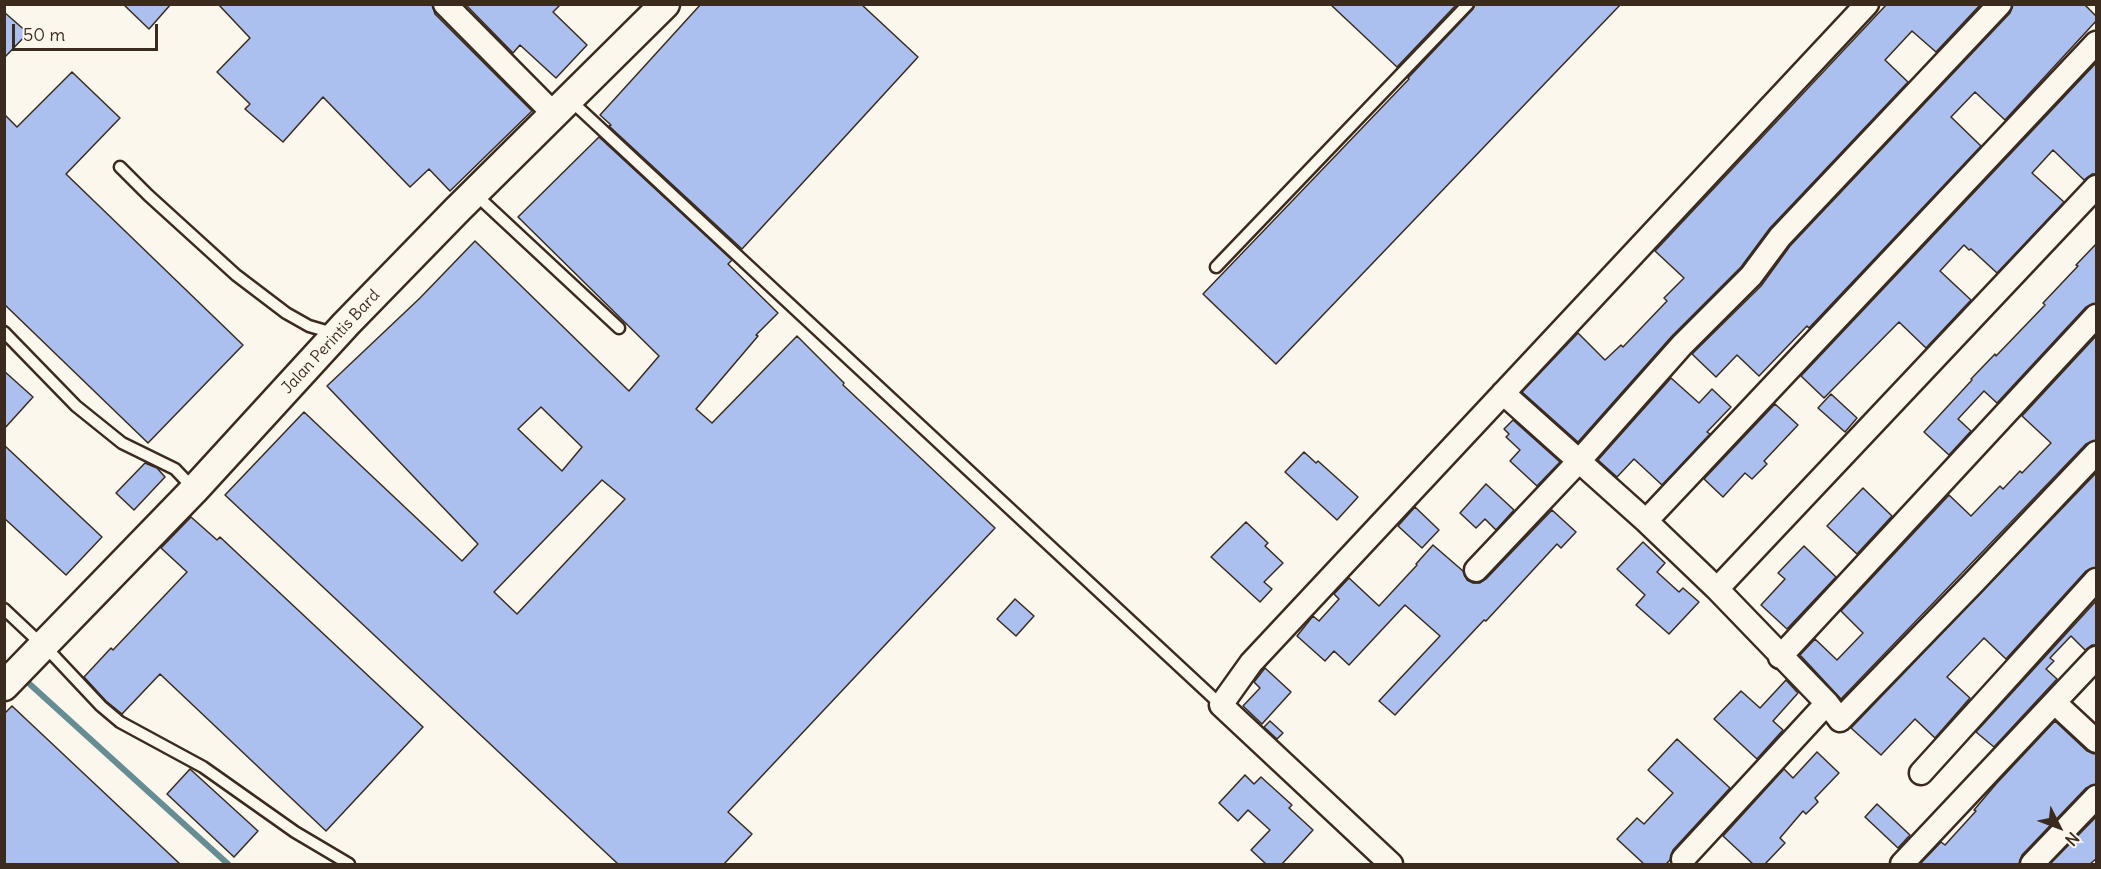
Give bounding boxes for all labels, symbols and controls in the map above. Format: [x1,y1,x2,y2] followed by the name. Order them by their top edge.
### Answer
[15,12,160,50] scale bar
[23,23,65,46] text: 50 m
[278,286,384,398] street label: Jalan Perintis Bard
[2029,797,2089,857] north arrow
[2061,828,2084,850] text: N

